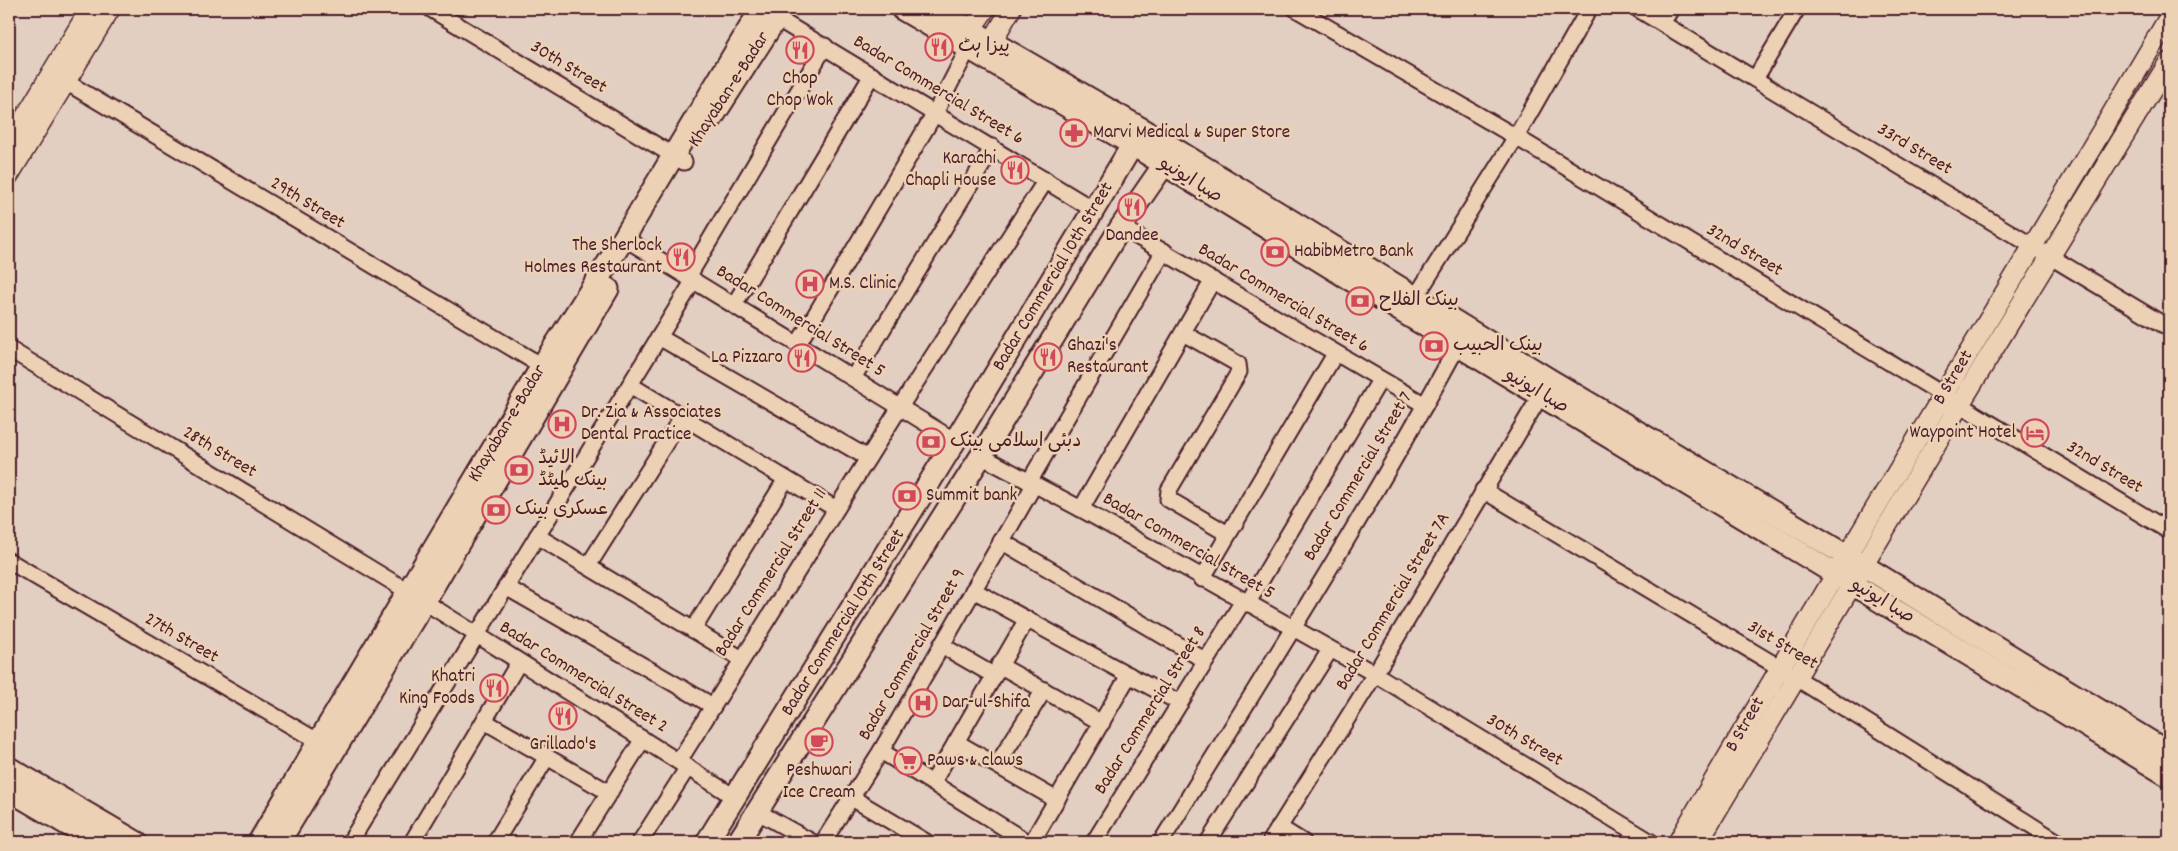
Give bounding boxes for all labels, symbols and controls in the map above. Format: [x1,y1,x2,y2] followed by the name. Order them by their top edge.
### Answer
[682,27,778,153] street label: Khayaban-e-Badar
[847,29,1029,153] street label: Badar Commercial Street 6
[924,32,954,62] restaurant icon: پیزا ہٹ
[958,34,1010,61] place label: پیزا ہٹ
[525,35,611,101] street label: 30th Street
[785,35,815,65] restaurant icon: Chop Chop Wok
[767,66,834,115] place label: Chop Chop Wok
[1871,117,1957,183] street label: 33rd Street
[1059,118,1089,148] pharmacy icon: Marvi Medical & Super Store
[1093,120,1290,147] place label: Marvi Medical & Super Store
[905,146,997,195] place label: Karachi Chapli House
[1152,150,1227,211] street label: صبا ایونیو
[1000,155,1030,185] restaurant icon: Karachi Chapli House
[264,171,350,237] street label: 29th Street
[987,177,1121,377] street label: Badar Commercial 10th Street
[1117,192,1147,222] restaurant icon: Dandee
[1701,218,1787,284] street label: 32nd Street
[1105,223,1159,250] place label: Dandee
[524,233,662,282] place label: The Sherlock Holmes Restaurant
[1192,237,1374,361] street label: Badar Commercial Street 6
[1260,237,1290,267] bank icon: HabibMetro Bank
[1294,239,1414,266] place label: HabibMetro Bank
[666,242,696,272] restaurant icon: The Sherlock Holmes Restaurant
[710,259,890,385] street label: Badar Commercial Street 5
[795,269,825,299] hospital icon: M.S. Clinic
[829,271,896,298] place label: M.S. Clinic
[1345,286,1375,316] bank icon: بینک الفلاح
[1379,288,1459,315] place label: بینک الفلاح
[1419,331,1449,361] bank icon: بينک الحبيب
[1067,333,1148,382] place label: Ghazi's Restaurant
[1453,333,1543,360] place label: بينک الحبيب
[1033,342,1063,372] restaurant icon: Ghazi's Restaurant
[787,343,817,373] restaurant icon: La Pizzaro
[711,345,783,372] place label: La Pizzaro
[1927,346,1981,410] street label: B Street
[462,360,554,488] street label: Khayaban-e-Badar
[1498,362,1573,422] street label: صبا ایونیو
[1298,387,1420,567] street label: Badar Commercial Street 7
[581,400,721,449] place label: Dr. Zia & Associates Dental Practice
[547,409,577,439] hospital icon: Dr. Zia & Associates Dental Practice
[2020,418,2050,448] hotel icon: Waypoint Hotel
[177,420,261,486] street label: 28th Street
[1910,420,2016,447] place label: Waypoint Hotel
[916,427,946,457] bank icon: دبئی اسلامی بینک
[950,429,1081,456] place label: دبئی اسلامی بینک
[2061,435,2147,501] street label: 32nd Street
[538,446,608,495] place label: الائیڈ بینک لمیٹڈ
[504,455,534,485] bank icon: الائیڈ بینک لمیٹڈ
[892,481,922,511] bank icon: Summit bank
[709,483,835,663] street label: Badar Commercial Street 11
[926,483,1017,510] place label: Summit bank
[1097,487,1279,607] street label: Badar Commercial Street 5
[481,495,511,525] bank icon: عسکری بینک
[515,497,608,524] place label: عسکری بینک
[1330,508,1458,696] street label: Badar Commercial Street 7A
[775,524,913,722] street label: Badar Commercial 10th Street
[853,564,973,746] street label: Badar Commercial Street 9
[1844,572,1919,632] street label: صبا ایونیو
[139,607,223,671] street label: 27th Street
[1742,614,1822,678] street label: 31st Street
[493,615,673,741] street label: Badar Commercial Street 2
[1088,622,1214,800] street label: Badar Commercial Street 8
[399,664,476,713] place label: Khatri King Foods
[479,673,509,703] restaurant icon: Khatri King Foods
[908,688,938,718] hospital icon: Dar-ul-Shifa
[942,690,1031,717] place label: Dar-ul-Shifa
[1719,692,1773,758] street label: B Street
[548,701,578,731] restaurant icon: Grillado's
[1481,708,1567,774] street label: 30th Street
[804,727,834,757] cafe icon: Peshwari Ice Cream
[529,732,597,759] place label: Grillado's
[893,746,923,776] supermarket icon: Paws & claws
[927,748,1023,775] place label: Paws & claws
[783,758,856,807] place label: Peshwari Ice Cream

